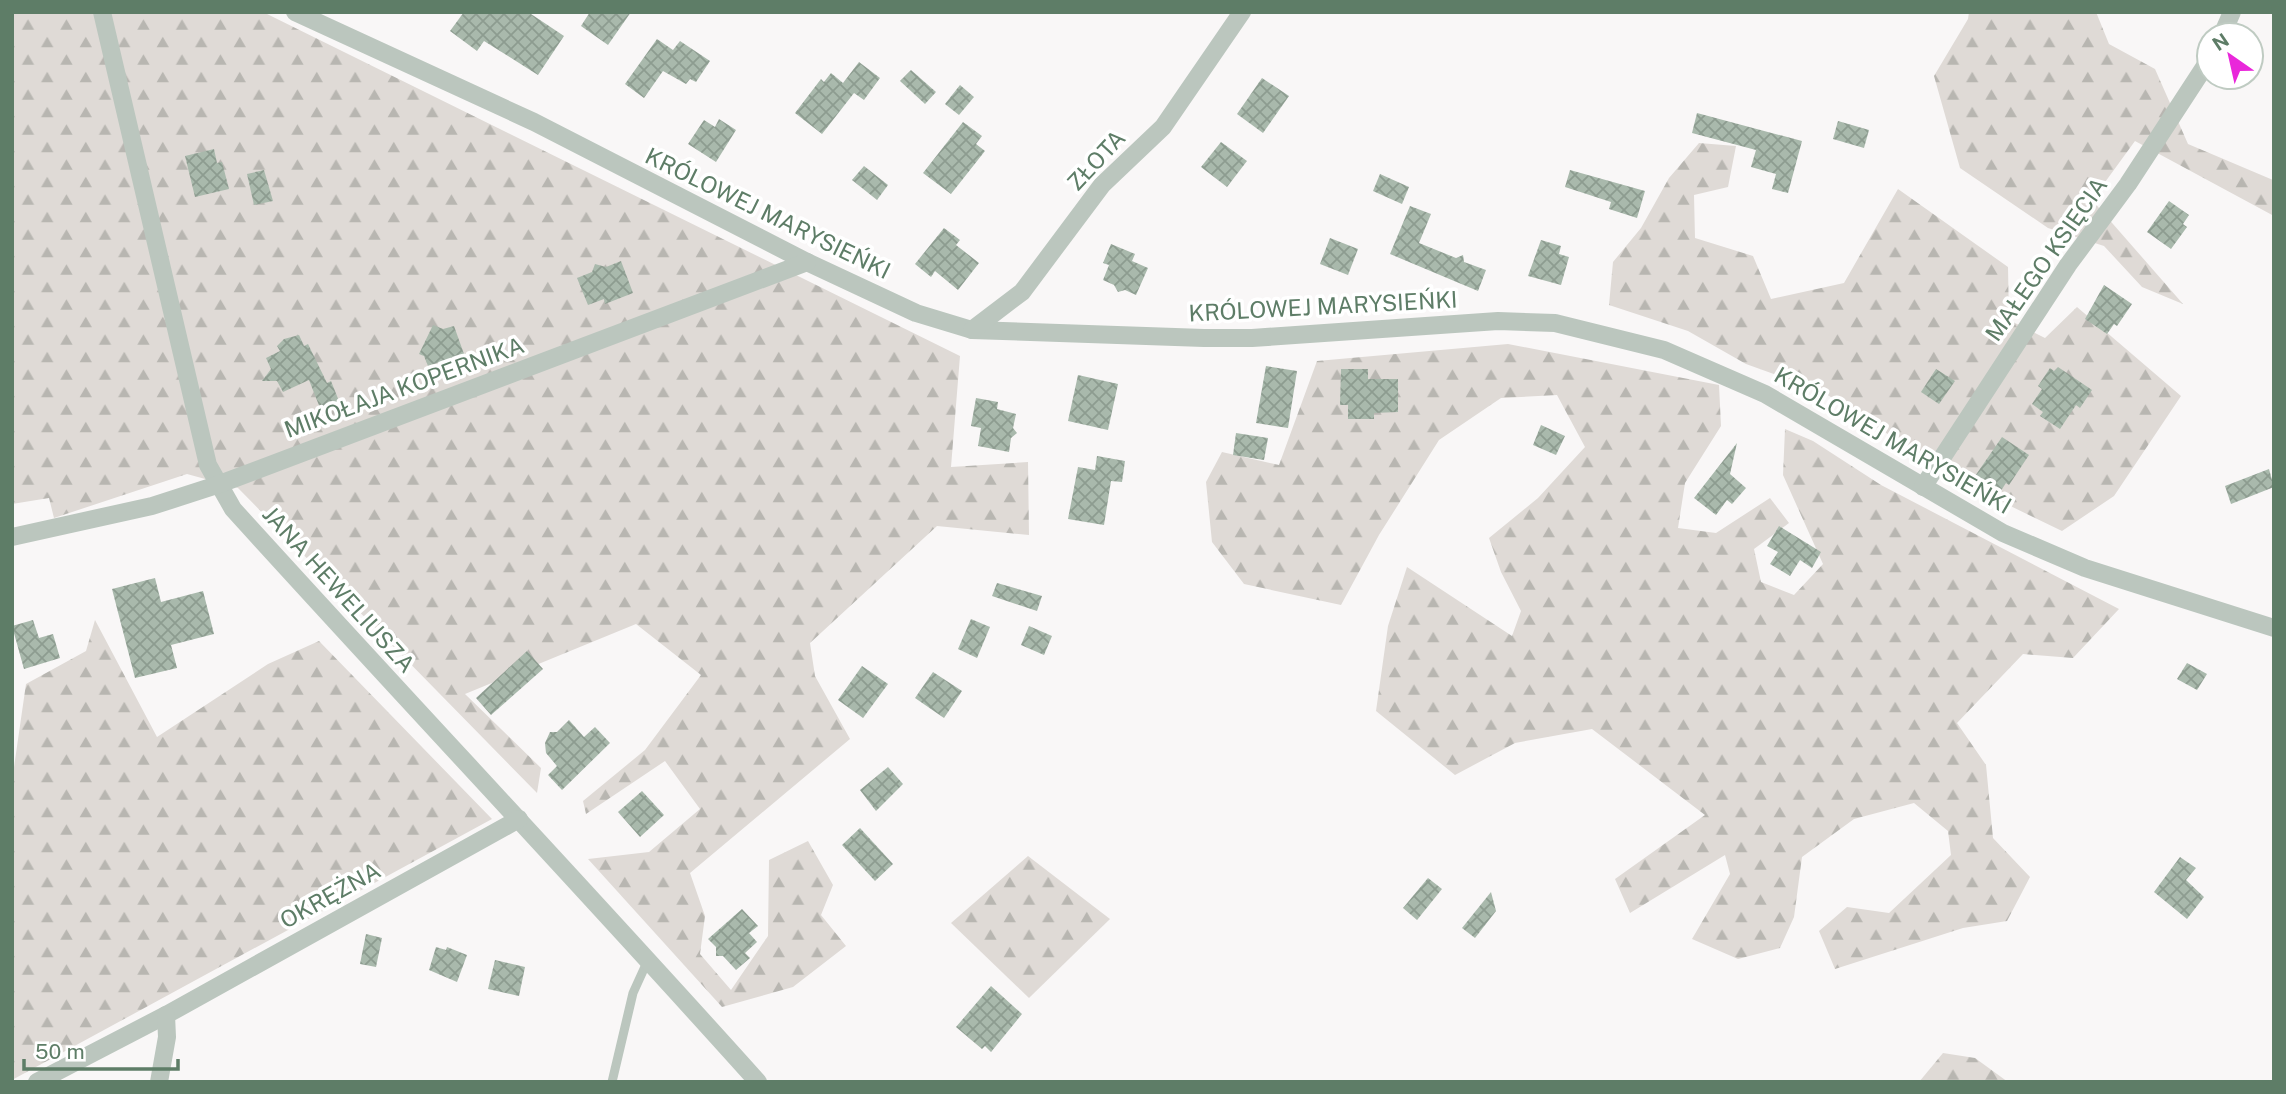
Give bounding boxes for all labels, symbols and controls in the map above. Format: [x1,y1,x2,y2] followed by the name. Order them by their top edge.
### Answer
[2195,21,2265,91] north arrow
[2208,29,2233,55] text: N
[1061,124,1131,196] street label: ZŁOTA
[641,142,895,284] street label: KRÓLOWEJ MARYSIEŃKI
[1979,172,2113,346] street label: MAŁEGO KSIĘCIA
[1188,285,1458,327] street label: KRÓLOWEJ MARYSIEŃKI
[280,331,528,443] street label: MIKOŁAJA KOPERNIKA
[1770,361,2016,519] street label: KRÓLOWEJ MARYSIEŃKI
[257,500,421,678] street label: JANA HEWELIUSZA
[275,856,385,934] street label: OKRĘŻNA
[24,1028,178,1072] scale bar
[35,1039,85,1064] text: 50 m

